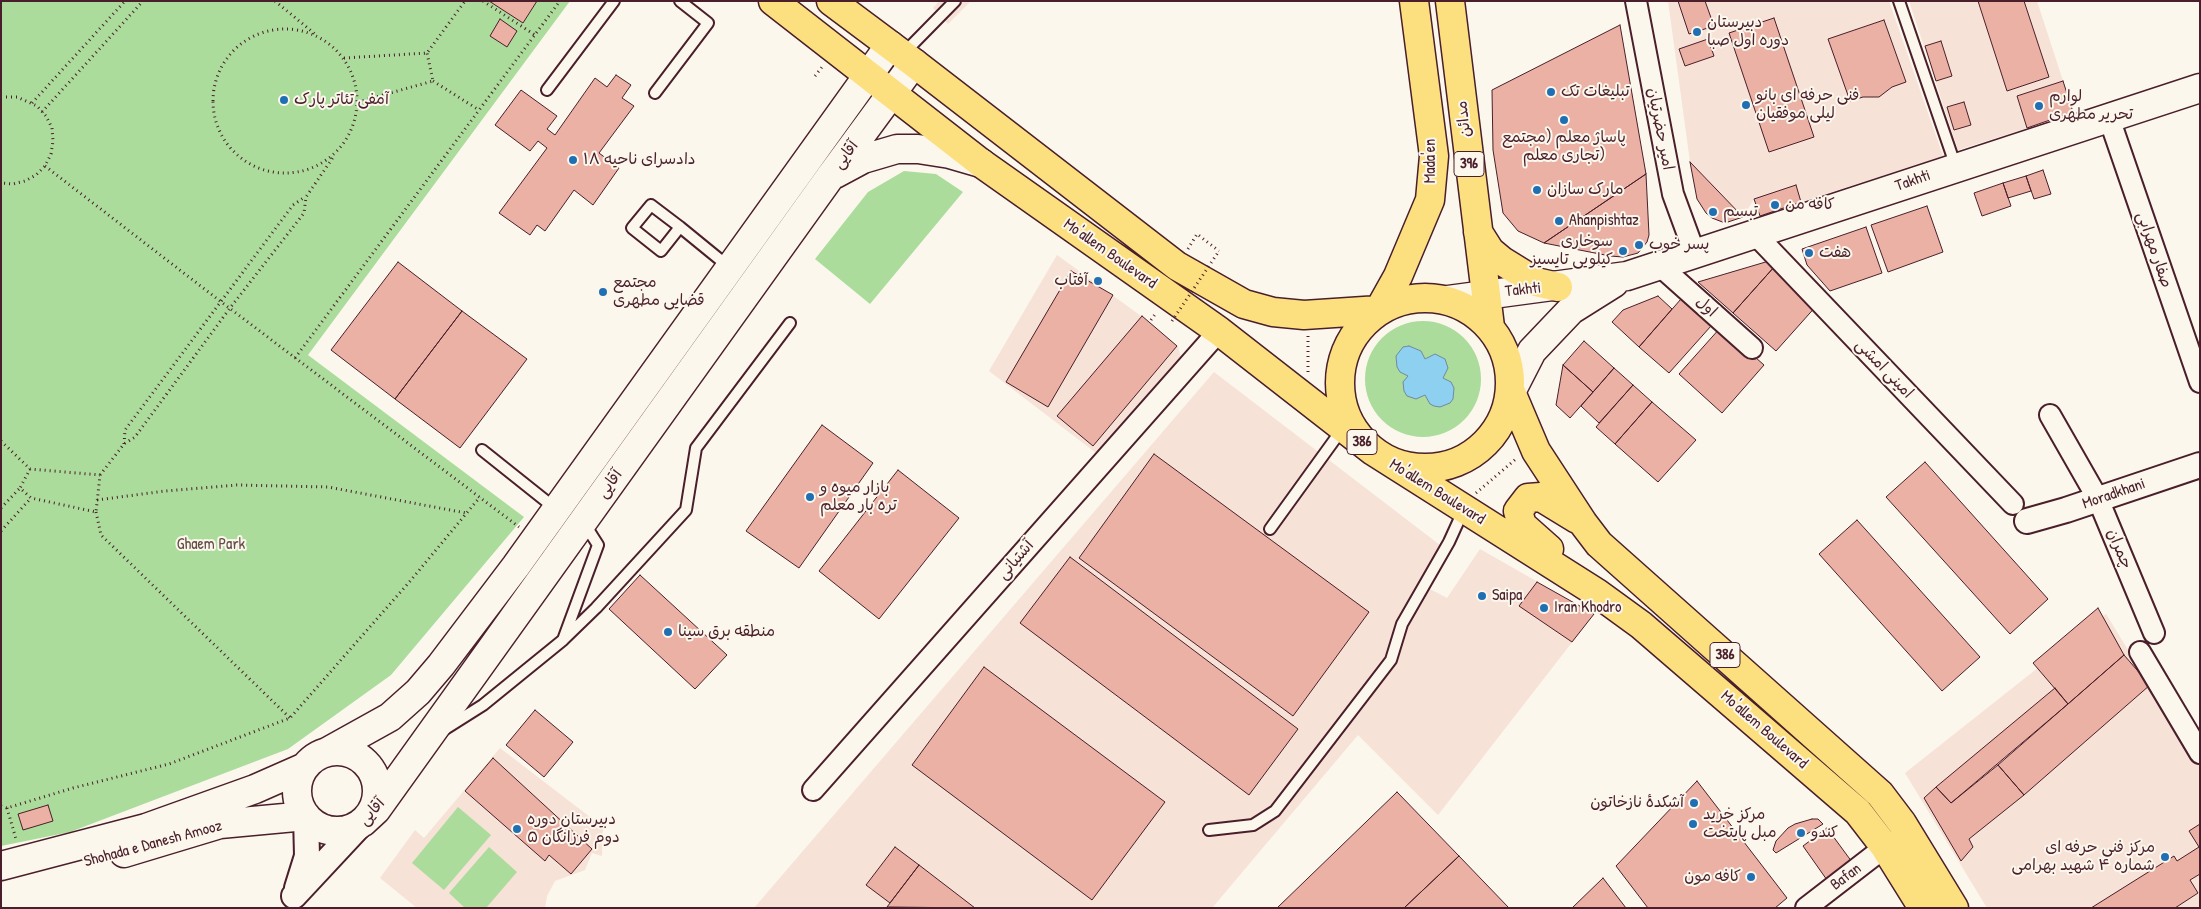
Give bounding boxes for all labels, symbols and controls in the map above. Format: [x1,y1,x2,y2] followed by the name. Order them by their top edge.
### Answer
[1707,13,1789,51] place label: دبیرستان دوره اول صبا
[1691,26,1703,38] marker: دبیرستان دوره اول صبا
[1561,82,1630,102] place label: تبلیغات تک
[1545,86,1557,98] marker: تبلیغات تک
[1643,86,1677,172] street label: امیر حضرتیان
[1756,86,1859,124] place label: فنی حرفه ای بانو لیلی موفقیان
[2049,87,2133,125] place label: لوارم تحریر مطهری
[294,90,389,110] place label: آمفی تئاتر پارک
[278,94,290,106] marker: آمفی تئاتر پارک
[1740,99,1752,111] marker: فنی حرفه ای بانو لیلی موفقیان
[1452,100,1476,138] street label: مدائن
[2033,100,2045,112] marker: لوارم تحریر مطهری
[1558,114,1570,126] marker: پاساژ معلم (مجتمع تجاری معلم)
[1502,128,1626,166] place label: پاساژ معلم (مجتمع تجاری معلم)
[829,137,863,173] street label: آقایی
[1421,139,1441,183] street label: Mada'en
[583,150,696,170] place label: دادسرای ناحیه ۱۸
[1454,152,1484,176] road number: 396
[567,154,579,166] marker: دادسرای ناحیه ۱۸
[1893,166,1933,196] street label: Takhti
[1547,180,1624,200] place label: مارک سازان
[1531,184,1543,196] marker: مارک سازان
[1785,195,1835,215] place label: کافه من
[1769,199,1781,211] marker: کافه من
[1723,202,1758,222] place label: تبسم
[1707,206,1719,218] marker: تبسم
[2132,210,2176,290] street label: صفار مهرابی
[1569,211,1639,231] place label: Ahanpishtaz
[1060,215,1160,293] street label: Mo'allem Boulevard
[1553,215,1565,227] marker: Ahanpishtaz
[1530,232,1613,270] place label: سوخاری کیلویی تایسیز
[1649,235,1709,255] place label: پسر خوب
[1633,239,1645,251] marker: پسر خوب
[1819,243,1851,263] place label: هفت
[1617,245,1629,257] marker: سوخاری کیلویی تایسیز
[1803,247,1815,259] marker: هفت
[1054,271,1088,291] place label: آفتاب
[613,273,705,311] place label: مجتمع قضایی مطهری
[1092,275,1104,287] marker: آفتاب
[1504,279,1542,301] street label: Takhti
[597,286,609,298] marker: مجتمع قضایی مطهری
[1691,292,1721,322] street label: اول
[1851,335,1917,403] street label: امینی امشی
[1347,430,1377,454] road number: 386
[1386,455,1488,529] street label: Mo'allem Boulevard
[593,466,627,502] street label: آقایی
[2080,474,2148,514] street label: Moradkhani
[820,478,897,516] place label: بازار میوه و تره بار معلم
[804,491,816,503] marker: بازار میوه و تره بار معلم
[2102,526,2136,572] street label: چمران
[177,535,245,555] park label: Ghaem Park
[994,536,1038,584] street label: آشتیانی
[1492,586,1522,606] place label: Saipa
[1476,590,1488,602] marker: Saipa
[1554,598,1621,618] place label: Iran Khodro
[1538,602,1550,614] marker: Iran Khodro
[678,622,775,642] place label: منطقه برق سینا
[662,626,674,638] marker: منطقه برق سینا
[1710,642,1740,668] road number: 386
[1716,687,1812,773] street label: Mo'allem Boulevard
[1590,793,1684,813] place label: آشکدهٔ نازخاتون
[355,794,389,830] street label: آقایی
[1688,797,1700,809] marker: آشکدهٔ نازخاتون
[1703,805,1776,843] place label: مرکز خرید مبل پایتخت
[527,810,620,848] place label: دبیرستان دوره دوم فرزانگان ۵
[82,816,224,872] street label: Shohada e Danesh Amooz
[1687,818,1699,830] marker: مرکز خرید مبل پایتخت
[511,823,523,835] marker: دبیرستان دوره دوم فرزانگان ۵
[1811,823,1838,843] place label: کندو
[1795,827,1807,839] marker: کندو
[2012,838,2155,876] place label: مرکز فنی حرفه ای شماره ۴ شهید بهرامی
[2159,851,2171,863] marker: مرکز فنی حرفه ای شماره ۴ شهید بهرامی
[1827,859,1865,895] street label: Bafan
[1684,867,1741,887] place label: کافه مون
[1745,871,1757,883] marker: کافه مون

